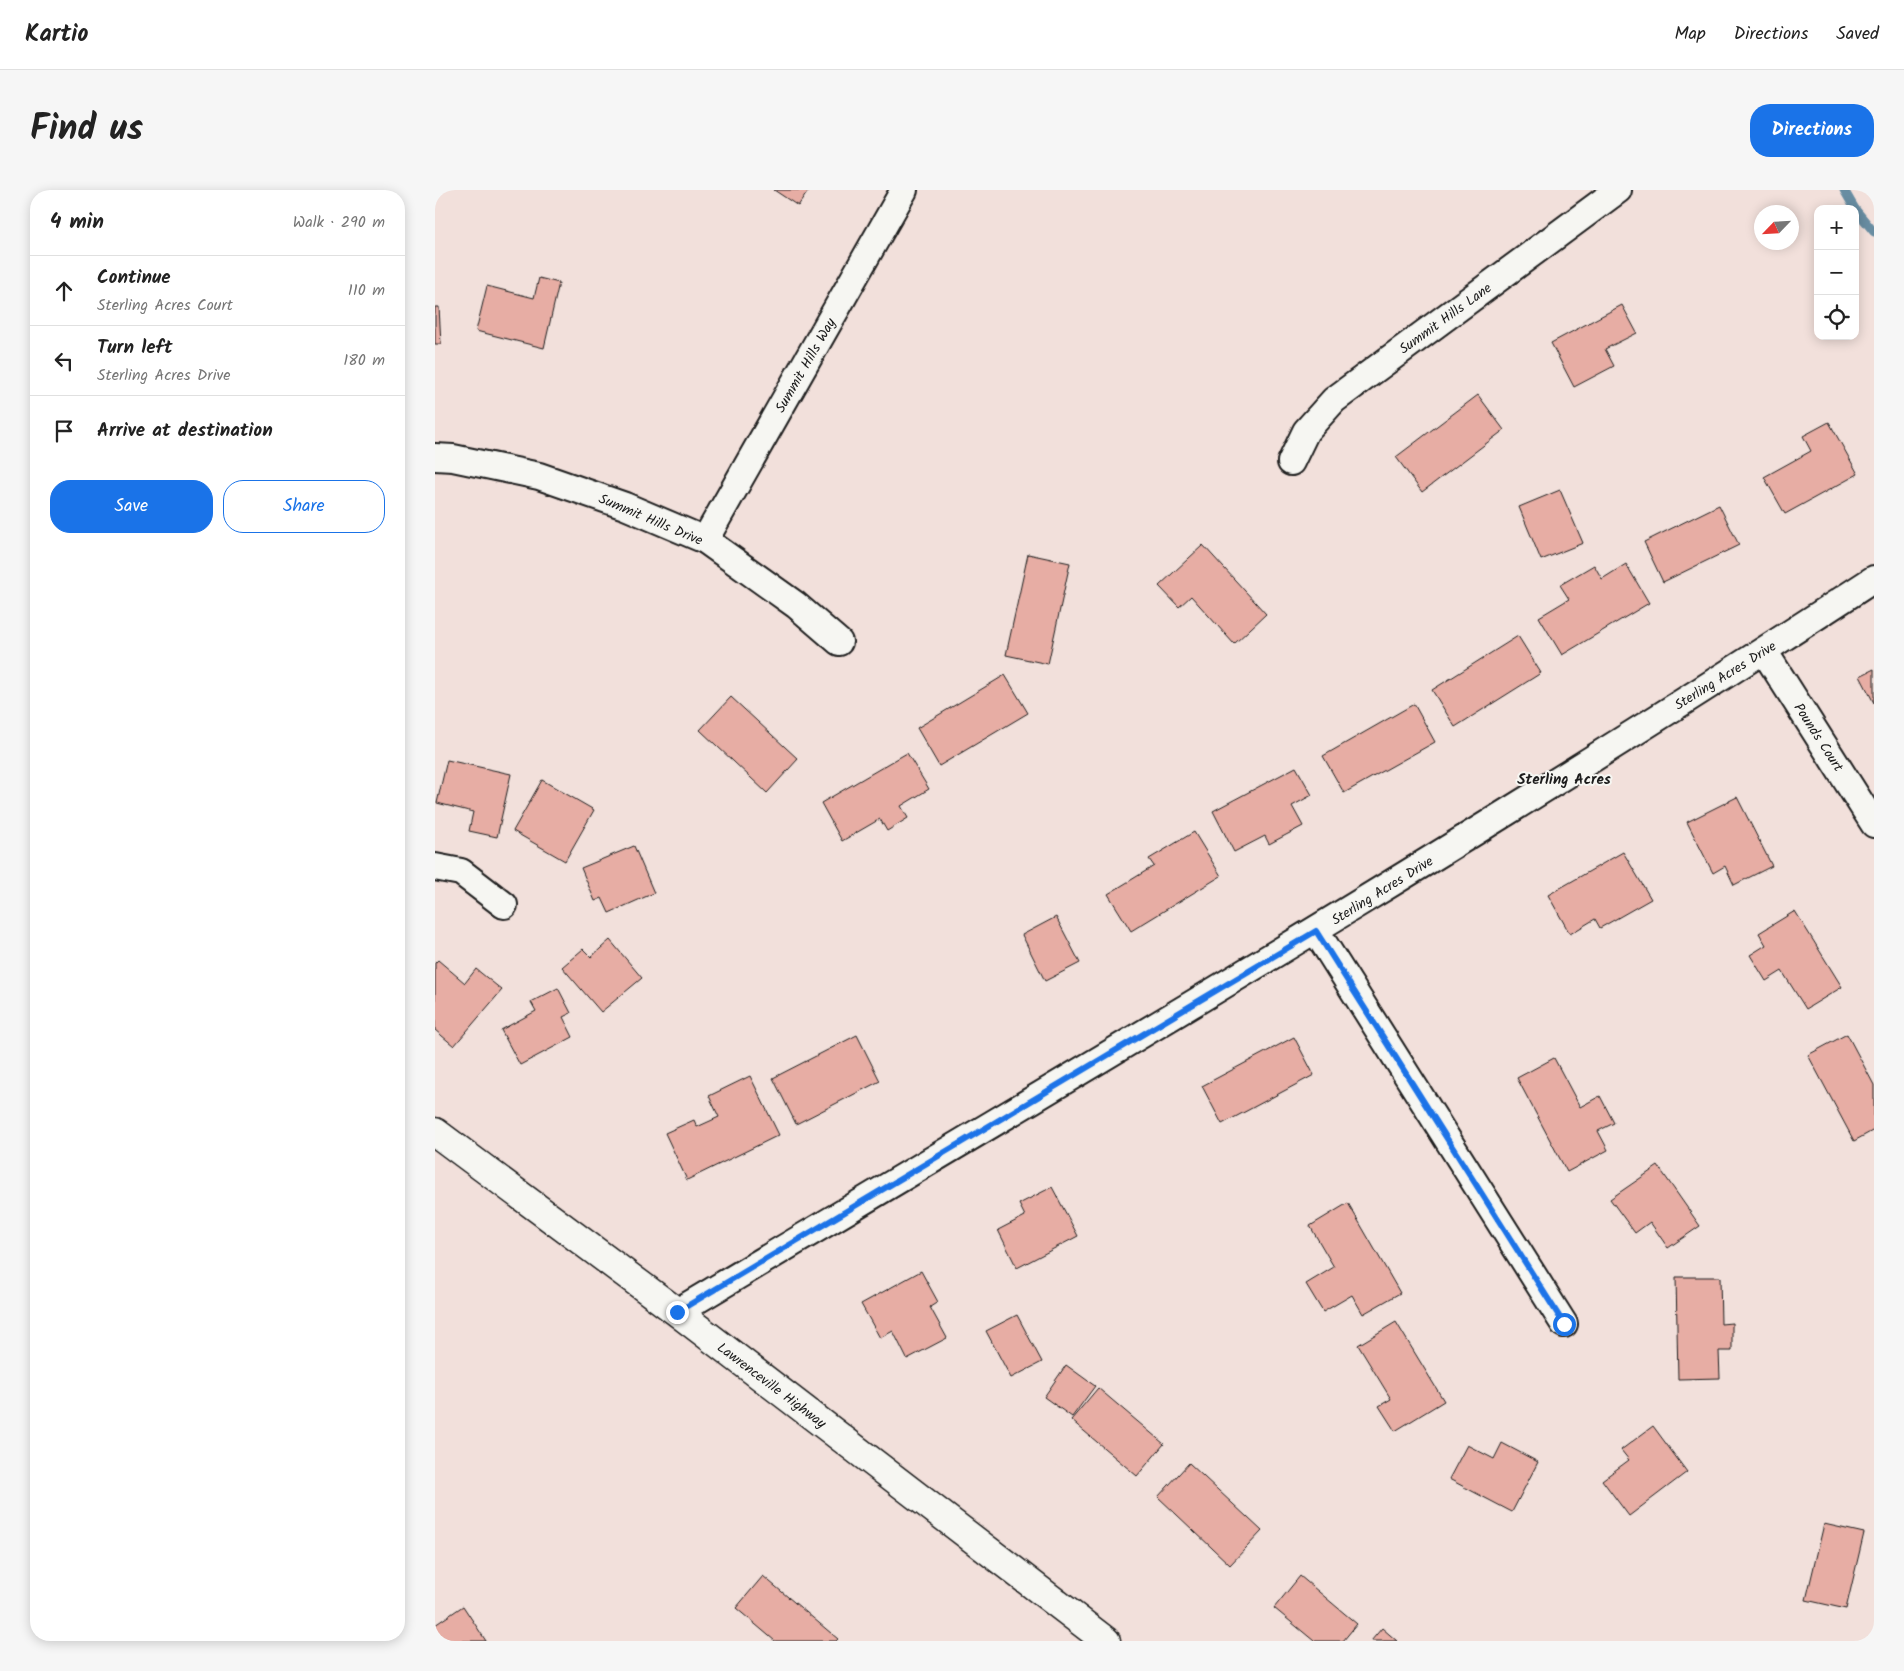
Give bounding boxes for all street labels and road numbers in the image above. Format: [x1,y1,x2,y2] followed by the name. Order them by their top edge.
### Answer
[1395,277,1497,360] street label: Summit Hills Lane
[770,314,842,417] street label: Summit Hills Way
[595,488,707,552] street label: Summit Hills Drive
[1670,635,1781,716] street label: Sterling Acres Drive
[1788,699,1849,777] street label: Pounds Court
[1327,850,1438,931] street label: Sterling Acres Drive
[712,1337,831,1435] street label: Lawrenceville Highway

